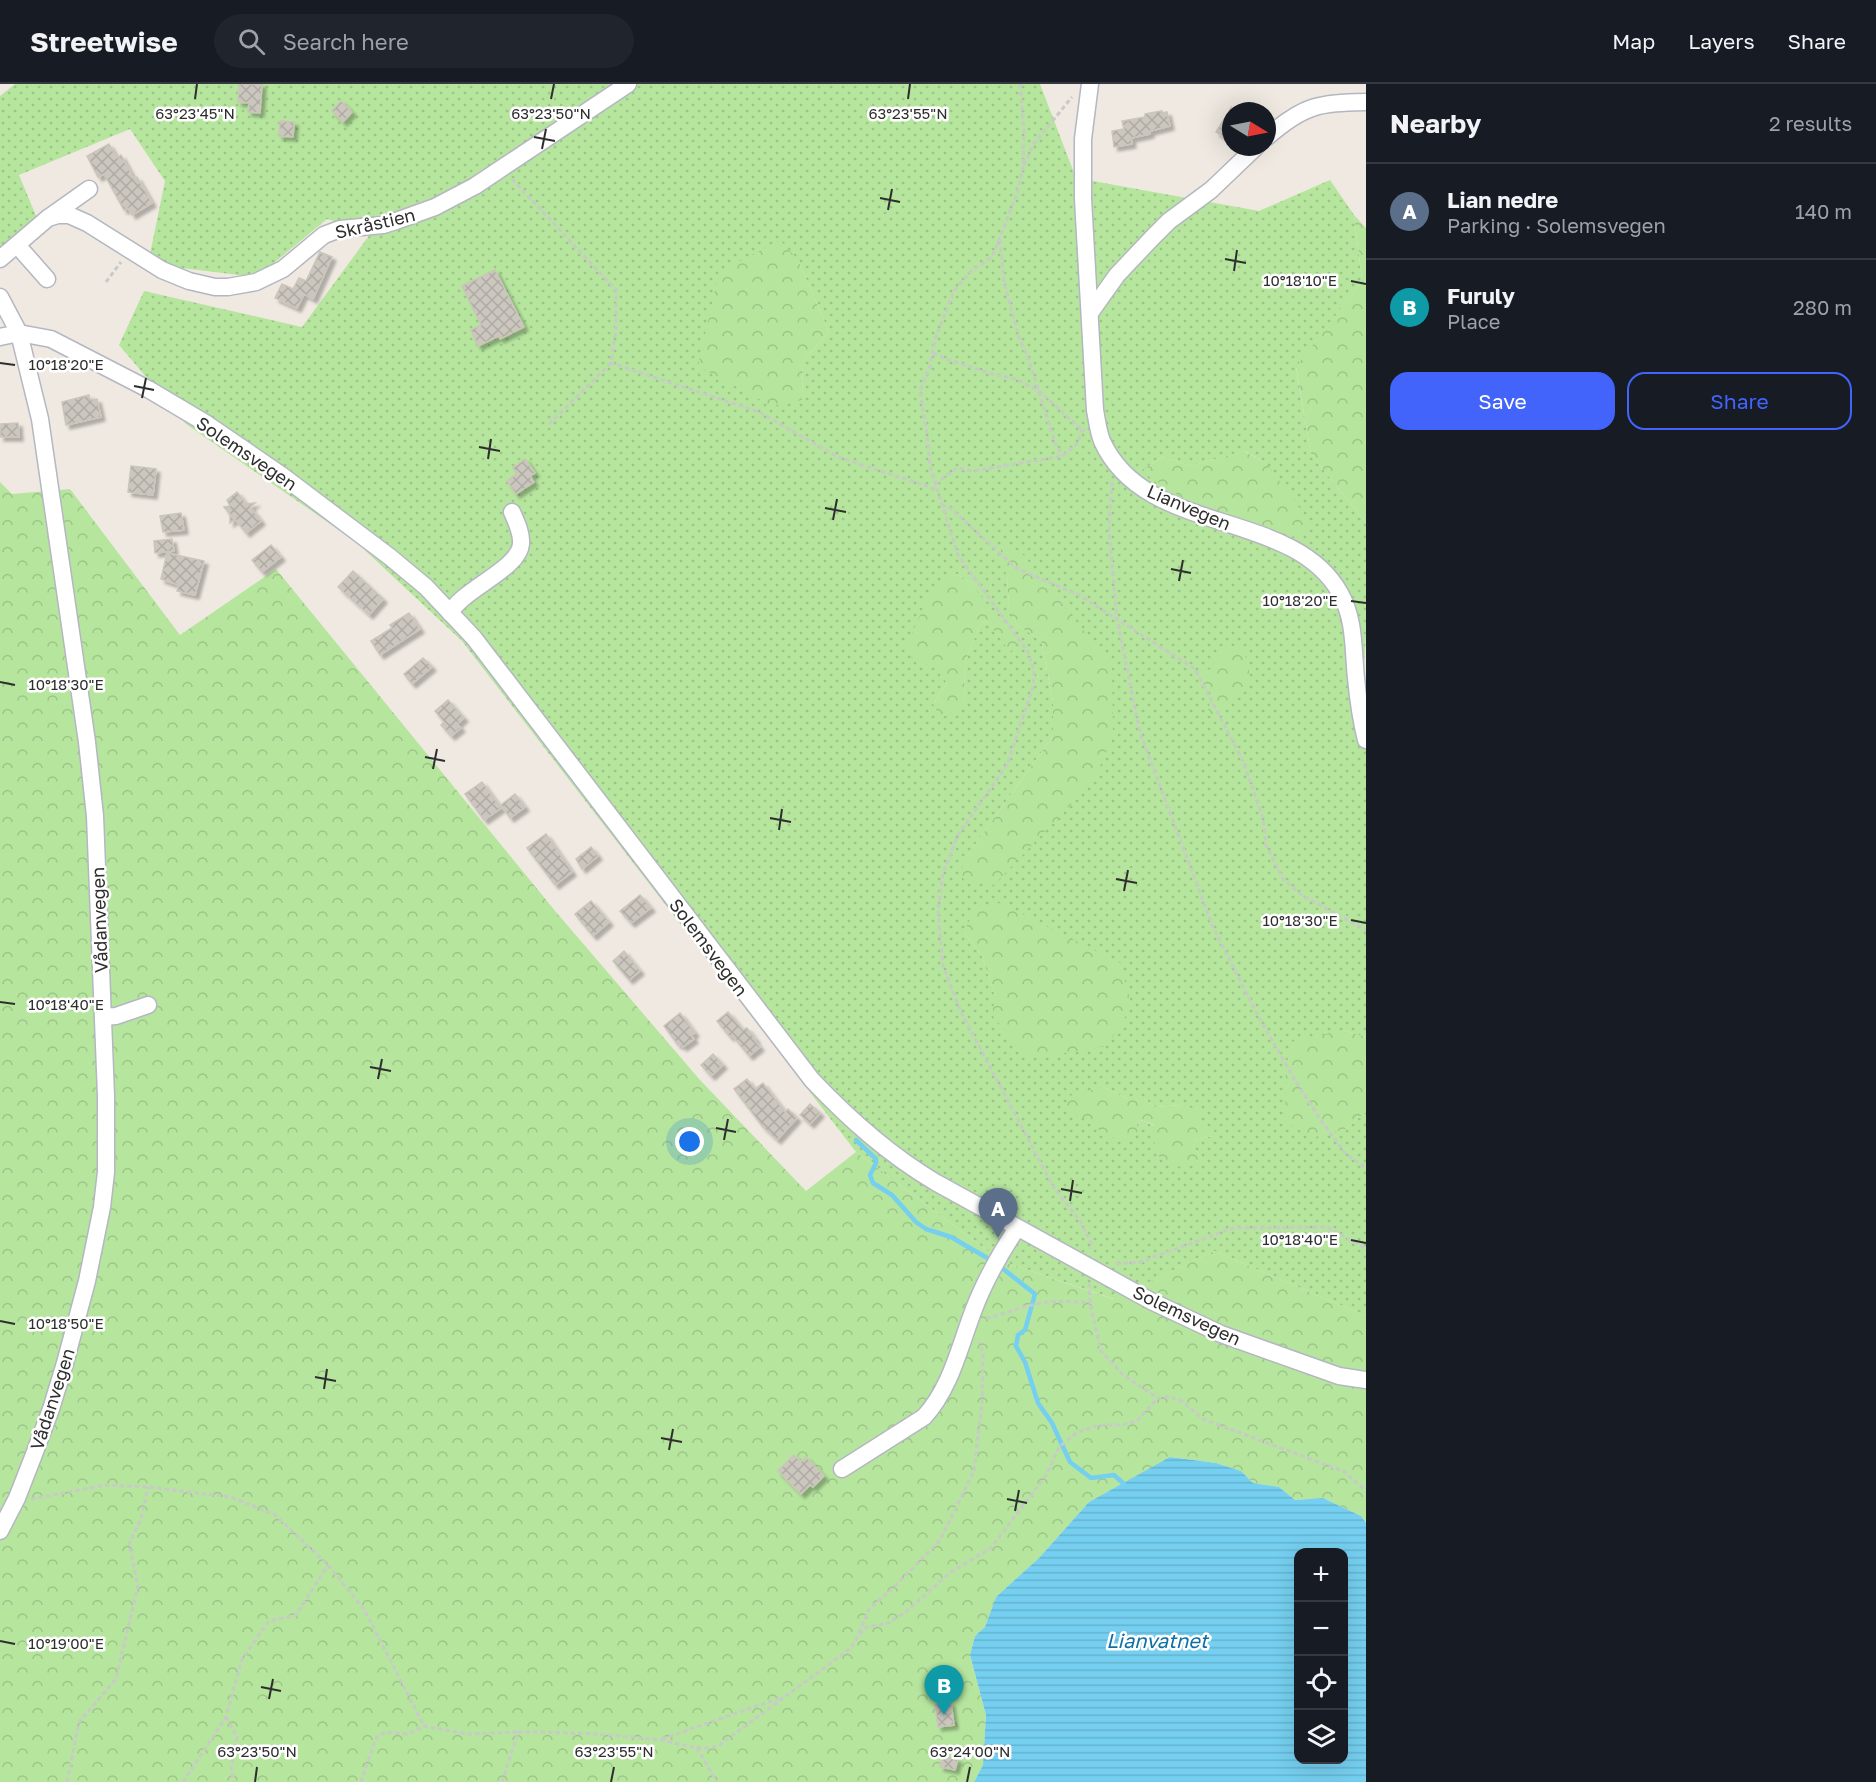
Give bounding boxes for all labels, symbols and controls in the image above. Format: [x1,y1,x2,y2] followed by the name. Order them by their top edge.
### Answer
[214,14,634,68] search box
[30,25,178,58] text: Streetwise
[235,25,268,58] icon: search
[283,28,409,55] text: Search here
[1612,28,1655,54] text: Map
[1688,28,1755,54] text: Layers
[1788,28,1846,54] text: Share
[1222,102,1276,156] north arrow
[155,104,235,122] text: 63°23'45"N
[511,104,591,122] text: 63°23'50"N
[868,104,948,122] text: 63°23'55"N
[1390,108,1481,139] text: Nearby
[1769,111,1852,135] text: 2 results
[1447,186,1558,213] text: Lian nedre
[1402,199,1417,223] text: A
[1795,199,1852,223] text: 140 m
[333,203,417,243] street label: Skråstien
[1447,213,1666,237] text: Parking · Solemsvegen
[1263,271,1337,289] text: 10°18'10"E
[1447,282,1515,309] text: Furuly
[1402,295,1417,319] text: B
[1793,295,1852,319] text: 280 m
[1447,309,1500,333] text: Place
[28,355,104,373] text: 10°18'20"E
[1390,372,1615,430] button: Save
[1627,372,1852,430] button: Share
[193,411,301,495] street label: Solemsvegen
[1144,480,1234,534] street label: Lianvegen
[1262,591,1338,609] text: 10°18'20"E
[28,675,104,693] text: 10°18'30"E
[86,867,112,973] street label: Vådanvegen
[665,894,753,1000] street label: Solemsvegen
[1262,911,1338,929] text: 10°18'30"E
[28,995,104,1013] text: 10°18'40"E
[675,1127,704,1156] your location
[978,1188,1018,1238] pin: A
[1262,1230,1338,1248] text: 10°18'40"E
[1130,1280,1244,1350] street label: Solemsvegen
[28,1314,104,1332] text: 10°18'50"E
[25,1345,79,1453] street label: Vådanvegen
[1294,1548,1348,1764] map controls
[1294,1548,1348,1602] button: +
[1294,1602,1348,1656] button: −
[1106,1628,1210,1652] water label: Lianvatnet
[28,1634,104,1652] text: 10°19'00"E
[1294,1656,1348,1710] button: locate
[924,1666,964,1715] pin: B
[1294,1710,1348,1764] button: layers
[217,1742,297,1760] text: 63°23'50"N
[574,1742,654,1760] text: 63°23'55"N
[930,1742,1010,1760] text: 63°24'00"N

